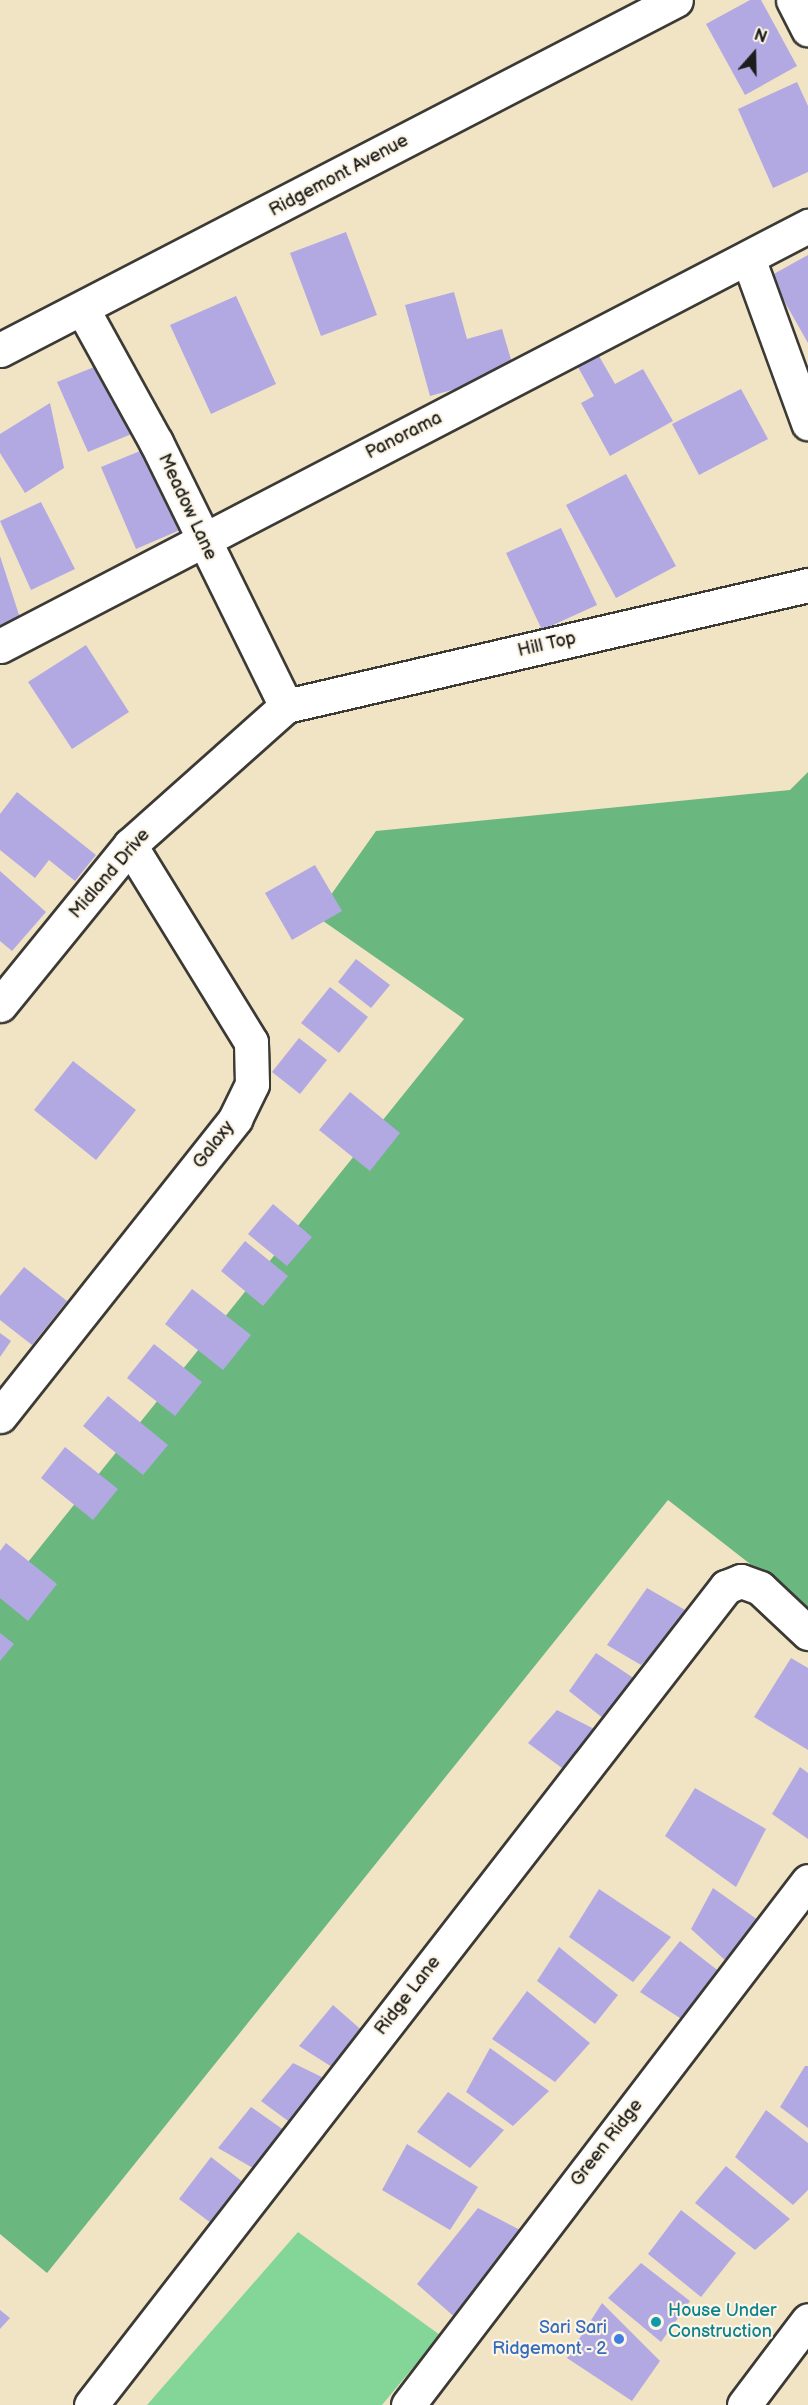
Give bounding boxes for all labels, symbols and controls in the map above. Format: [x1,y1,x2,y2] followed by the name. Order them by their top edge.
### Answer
[724,24,784,84] north arrow
[751,26,769,48] text: N
[266,130,412,222] street label: Ridgemont Avenue
[362,408,446,464] street label: Panorama
[153,451,221,563] street label: Meadow Lane
[515,628,579,662] street label: Hill Top
[65,825,155,923] street label: Midland Drive
[189,1117,239,1173] street label: Galaxy
[371,1952,445,2040] street label: Ridge Lane
[566,2095,648,2191] street label: Green Ridge
[668,2301,776,2344] place label: House Under Construction
[649,2315,663,2329] marker: House Under Construction
[491,2318,607,2360] place label: Sari Sari Ridgemont - 2
[612,2332,626,2346] marker: Sari Sari Ridgemont - 2

